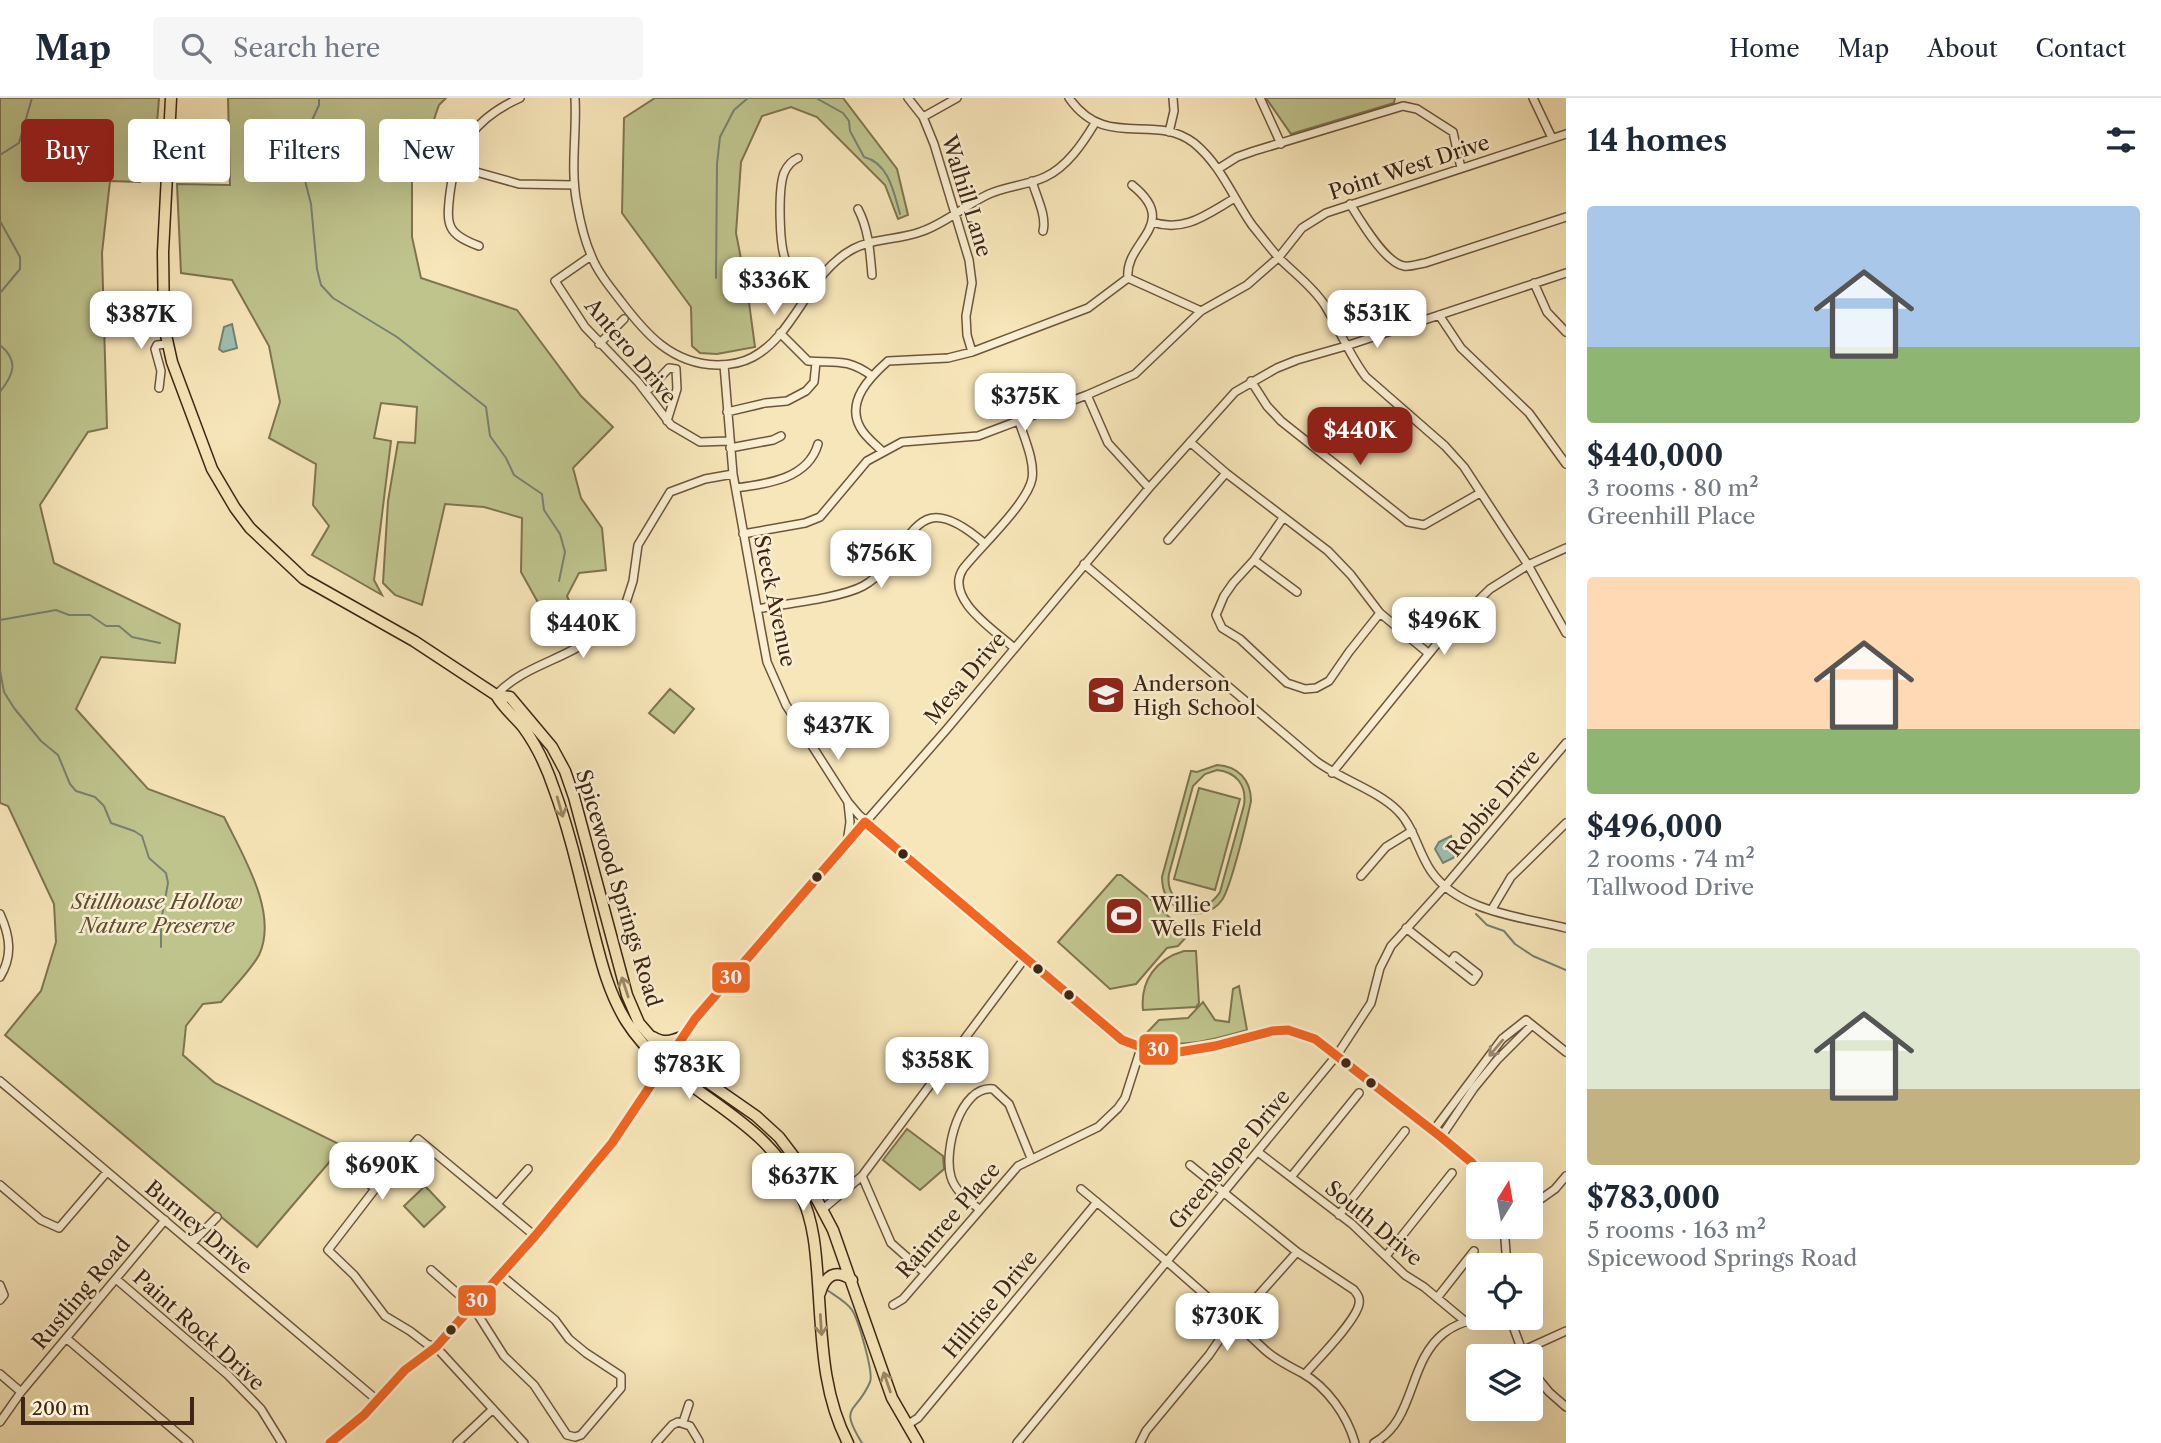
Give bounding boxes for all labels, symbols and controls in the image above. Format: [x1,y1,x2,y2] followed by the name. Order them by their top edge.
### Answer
[153,17,643,80] search box
[35,28,111,69] text: Map
[177,29,215,67] icon: search
[233,32,380,64] text: Search here
[1729,34,1800,63] text: Home
[1838,34,1889,63] text: Map
[1927,34,1998,63] text: About
[2036,34,2126,63] text: Contact
[21,119,114,182] chip: Buy
[128,119,230,182] chip: Rent
[244,119,365,182] chip: Filters
[379,119,479,182] chip: New
[2102,121,2140,159] icon: filters
[1587,122,1727,159] text: 14 homes
[1325,129,1493,205] street label: Point West Drive
[936,131,997,260] street label: Walhill Lane
[1801,251,1927,377] icon: home
[725,258,823,317] pin: $336K
[739,266,809,294] text: $336K
[1328,290,1426,350] pin: $531K
[92,292,190,351] pin: $387K
[579,293,682,409] street label: Antero Drive
[1343,299,1411,327] text: $531K
[106,300,176,328] text: $387K
[976,374,1074,433] pin: $375K
[991,382,1059,410] text: $375K
[1311,408,1409,467] pin: $440K
[1323,416,1397,444] text: $440K
[1587,437,1723,474] text: $440,000
[1587,474,1759,502] text: 3 rooms · 80 m²
[1587,502,1755,530] text: Greenhill Place
[832,531,930,590] pin: $756K
[749,533,801,669] street label: Steck Avenue
[846,539,916,567] text: $756K
[1395,598,1493,657] pin: $496K
[534,601,632,660] pin: $440K
[1408,606,1480,634] text: $496K
[546,609,620,637] text: $440K
[1801,622,1927,748] icon: home
[919,627,1011,729] street label: Mesa Drive
[1132,671,1256,720] place label: Anderson High School
[1085,674,1127,716] school or university icon: Anderson High School
[789,702,887,762] pin: $437K
[803,711,873,739] text: $437K
[1441,745,1545,861] street label: Robbie Drive
[571,766,667,1010] street label: Spicewood Springs Road
[554,796,567,818] one-way arrow
[1587,808,1723,845] text: $496,000
[1587,845,1755,873] text: 2 rooms · 74 m²
[896,847,910,861] unlabelled marker
[810,870,824,884] unlabelled marker
[1587,873,1754,901] text: Tallwood Drive
[70,889,243,938] park label: Stillhouse Hollow Nature Preserve
[1150,892,1262,941] place label: Willie Wells Field
[1103,895,1145,937] sports icon: Willie Wells Field
[711,961,751,994] line badge: 30
[1031,962,1045,976] unlabelled marker
[720,966,742,989] text: 30
[617,977,630,999] one-way arrow
[1062,988,1076,1002] unlabelled marker
[1801,993,1927,1119] icon: home
[1138,1033,1179,1066] line badge: 30
[888,1038,986,1097] pin: $358K
[1147,1038,1169,1061] text: 30
[1488,1039,1504,1057] one-way arrow
[640,1042,738,1101] pin: $783K
[901,1046,973,1074] text: $358K
[654,1050,724,1078] text: $783K
[1339,1056,1353,1070] unlabelled marker
[1364,1076,1378,1090] unlabelled marker
[1163,1084,1295,1234] street label: Greenslope Drive
[333,1142,431,1202] pin: $690K
[345,1151,419,1179] text: $690K
[754,1154,852,1213] pin: $637K
[891,1157,1005,1283] street label: Raintree Place
[768,1162,838,1190] text: $637K
[1466,1162,1544,1239] north arrow
[1466,1162,1543,1421] map controls
[140,1175,258,1279] street label: Burney Drive
[1320,1175,1428,1271] street label: South Drive
[1587,1179,1720,1216] text: $783,000
[1587,1216,1766,1244] text: 5 rooms · 163 m²
[27,1232,135,1354] street label: Rustling Road
[1587,1244,1857,1272] text: Spicewood Springs Road
[938,1245,1042,1363] street label: Hillrise Drive
[1466,1253,1543,1330] button: locate
[128,1264,270,1396] street label: Paint Rock Drive
[457,1284,497,1317] line badge: 30
[466,1289,488,1312] text: 30
[1178,1294,1276,1353] pin: $730K
[1192,1302,1262,1330] text: $730K
[815,1314,828,1336] one-way arrow
[444,1323,458,1337] unlabelled marker
[1466,1344,1543,1421] button: layers
[880,1372,892,1394] one-way arrow
[21,1394,194,1426] scale bar
[32,1397,90,1420] text: 200 m

